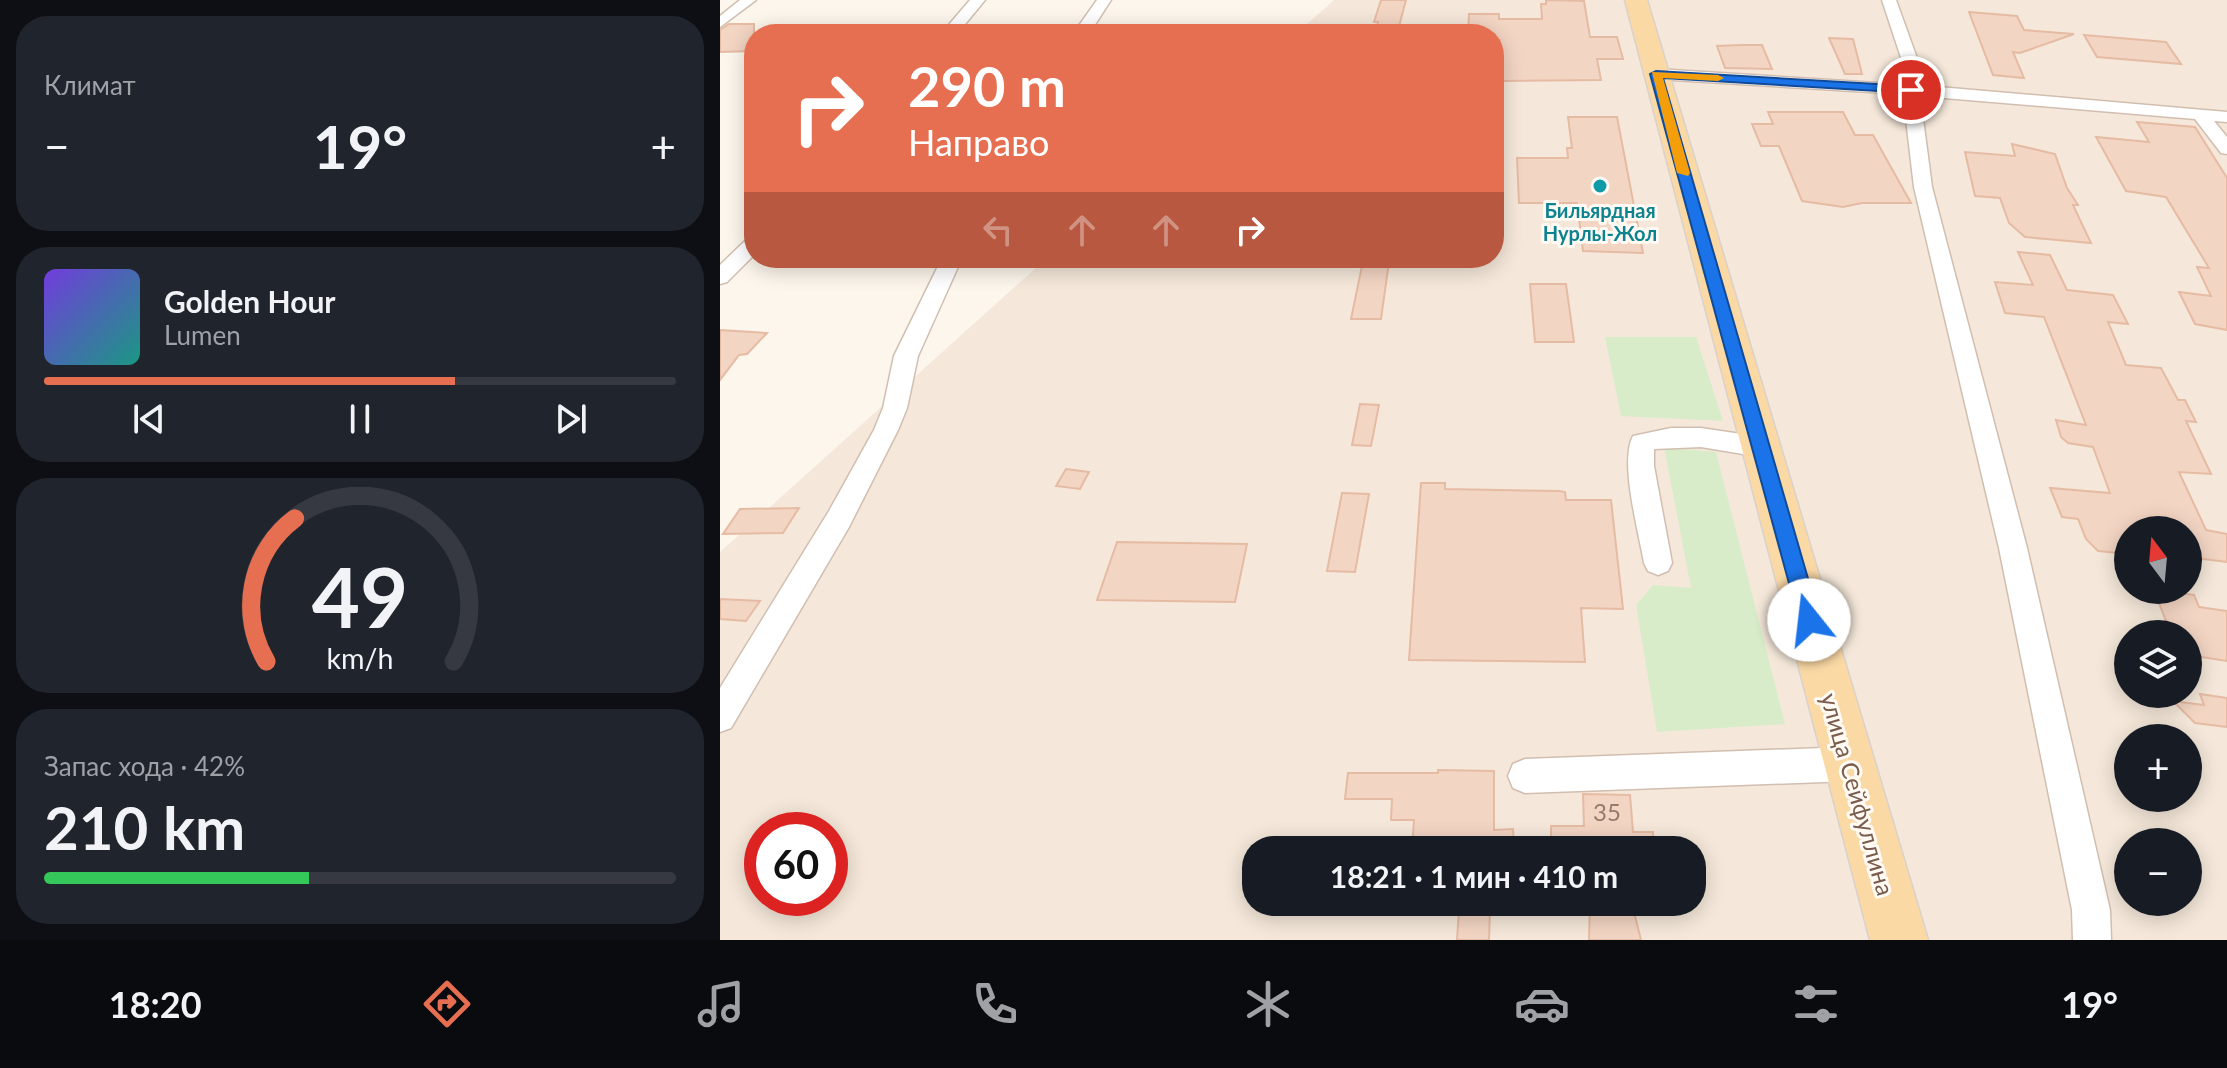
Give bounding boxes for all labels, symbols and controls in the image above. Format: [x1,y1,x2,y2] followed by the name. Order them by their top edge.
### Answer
[908,52,1066,119] text: 290 m
[776,56,880,160] icon: right
[1877,56,1945,124] pin
[1889,68,1933,112] icon: arrive
[44,69,136,101] text: Климат
[313,110,407,182] text: 19°
[44,120,70,172] text: −
[650,120,676,172] text: +
[908,120,1049,164] text: Направо
[1591,177,1609,195] marker: Бильярдная Нурлы-Жол
[1543,198,1657,245] place label: Бильярдная Нурлы-Жол
[976,208,1020,252] icon: left
[1060,208,1104,252] icon: ahead
[1144,208,1188,252] icon: ahead
[1228,208,1272,252] icon: right
[164,283,336,319] text: Golden Hour
[164,319,241,351] text: Lumen
[127,397,171,441] icon: previous
[338,397,382,441] icon: pause
[549,397,593,441] icon: next
[2114,516,2202,604] north arrow
[2114,516,2202,916] map controls
[312,545,408,645] text: 49
[1767,578,1851,662] position arrow
[2114,620,2202,708] button: layers
[327,641,393,675] text: km/h
[1815,689,1901,899] street label: улица Сейфуллина
[2114,724,2202,812] button: +
[44,750,245,782] text: Запас хода · 42%
[44,791,245,863] text: 210 km
[1593,797,1621,826] house number: 35
[744,812,848,916] speed limit sign: 60
[2114,828,2202,916] button: −
[1330,858,1618,894] text: 18:21 · 1 мин · 410 m
[419,976,475,1032] icon: directions
[693,976,749,1032] icon: music
[967,976,1023,1032] icon: phone
[1240,976,1296,1032] icon: climate
[1514,976,1570,1032] icon: car
[1788,976,1844,1032] icon: filters
[109,982,202,1026] text: 18:20
[2061,982,2118,1026] text: 19°

